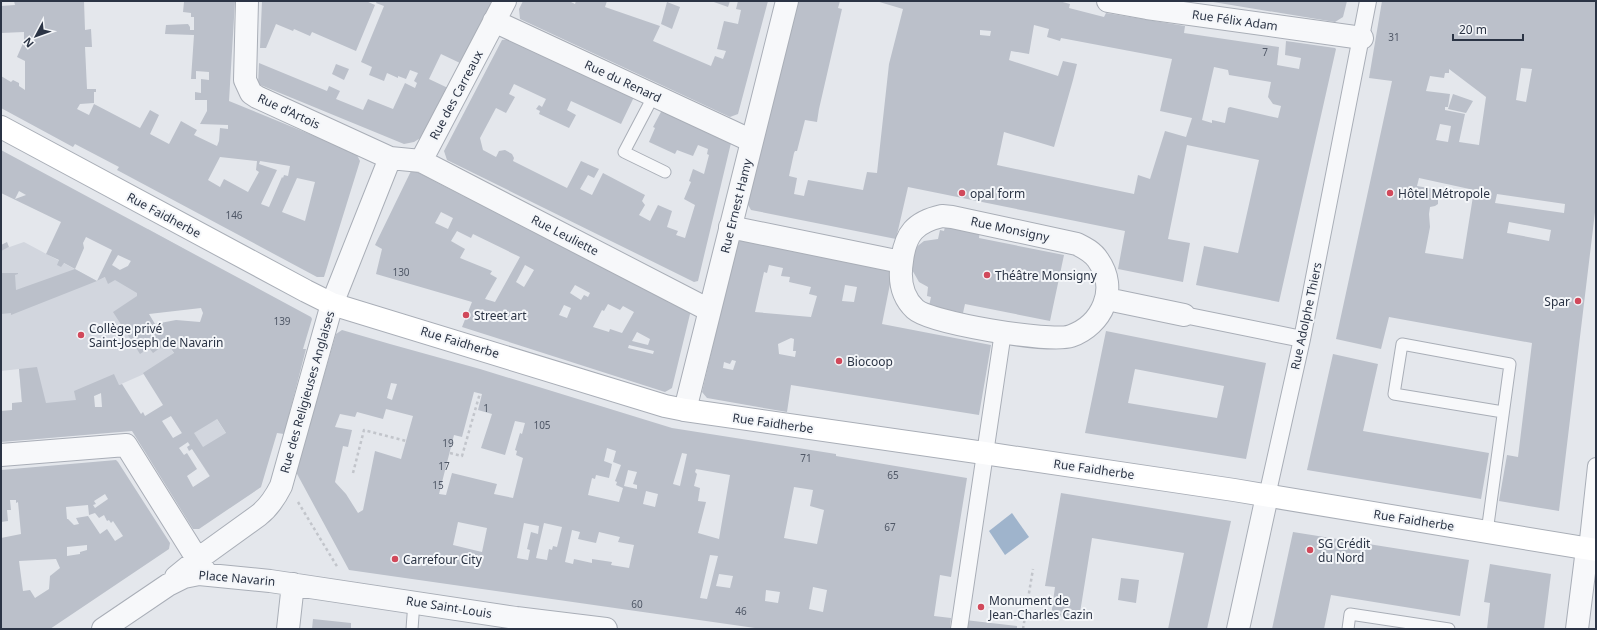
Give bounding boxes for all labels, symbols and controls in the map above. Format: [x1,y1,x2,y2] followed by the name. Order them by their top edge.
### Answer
[1191,6,1279,34] street label: Rue Félix Adam
[16,16,56,56] north arrow
[1453,16,1523,42] scale bar
[1459,21,1487,38] text: 20 m
[1388,30,1400,44] house number: 31
[19,35,37,51] text: N
[1262,45,1268,59] house number: 7
[425,47,487,143] street label: Rue des Carreaux
[582,56,664,106] street label: Rue du Renard
[255,89,323,133] street label: Rue d'Artois
[716,156,756,255] street label: Rue Ernest Hamy
[970,185,1025,202] place label: opal form
[1398,185,1490,202] place label: Hôtel Métropole
[124,188,204,242] street label: Rue Faidherbe
[957,188,967,198] marker: opal form
[1385,188,1395,198] marker: Hôtel Métropole
[225,208,243,222] house number: 146
[528,211,602,259] street label: Rue Leuliette
[969,212,1052,246] street label: Rue Monsigny
[1286,260,1326,371] street label: Rue Adolphe Thiers
[392,265,410,279] house number: 130
[995,267,1098,284] place label: Théâtre Monsigny
[982,270,992,280] marker: Théâtre Monsigny
[1544,293,1570,310] place label: Spar
[1573,296,1583,306] marker: Spar
[474,307,527,324] place label: Street art
[276,309,338,475] street label: Rue des Religieuses Anglaises
[461,310,471,320] marker: Street art
[273,314,291,328] house number: 139
[89,320,223,351] place label: Collège privé Saint-Joseph de Navarin
[419,322,502,362] street label: Rue Faidherbe
[76,330,86,340] marker: Collège privé Saint-Joseph de Navarin
[847,353,893,370] place label: Biocoop
[834,356,844,366] marker: Biocoop
[483,401,489,415] house number: 1
[731,409,815,437] street label: Rue Faidherbe
[533,418,551,432] house number: 105
[442,436,454,450] house number: 19
[800,451,812,465] house number: 71
[1052,455,1136,483] street label: Rue Faidherbe
[438,459,450,473] house number: 17
[887,468,899,482] house number: 65
[432,478,444,492] house number: 15
[1372,505,1456,535] street label: Rue Faidherbe
[884,520,896,534] house number: 67
[1318,535,1371,566] place label: SG Crédit du Nord
[1305,545,1315,555] marker: SG Crédit du Nord
[403,551,483,568] place label: Carrefour City
[390,554,400,564] marker: Carrefour City
[198,566,276,590] street label: Place Navarin
[405,592,493,622] street label: Rue Saint-Louis
[988,592,1093,623] place label: Monument de Jean-Charles Cazin
[631,597,643,611] house number: 60
[976,602,986,612] marker: Monument de Jean-Charles Cazin
[735,604,747,618] house number: 46

